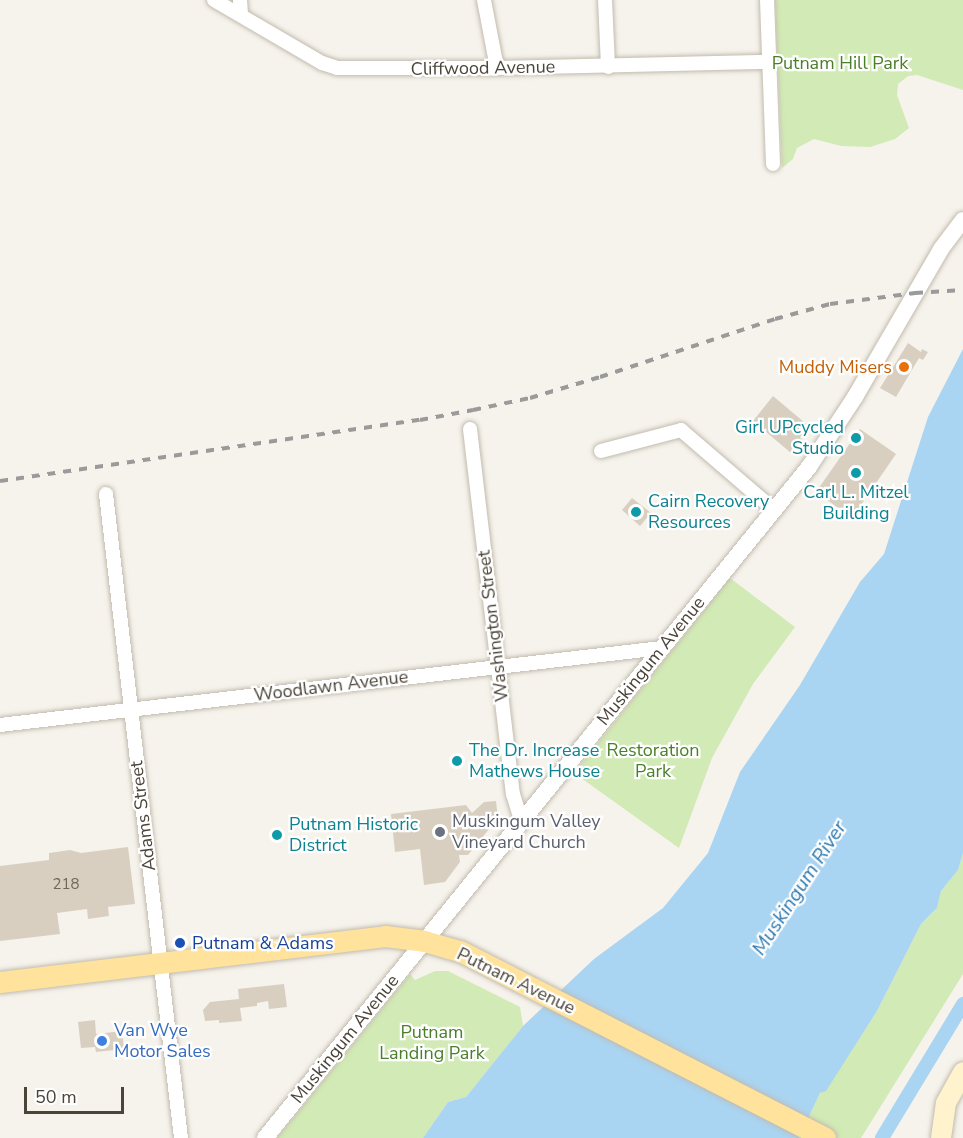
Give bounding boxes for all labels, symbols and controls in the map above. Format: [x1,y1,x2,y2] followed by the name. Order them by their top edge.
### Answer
[772,52,908,74] park label: Putnam Hill Park
[411,56,555,80] street label: Cliffwood Avenue
[779,356,892,378] place label: Muddy Misers
[897,360,911,374] marker: Muddy Misers
[735,417,844,460] place label: Girl UPcycled Studio
[849,431,863,445] marker: Girl UPcycled Studio
[849,466,863,480] marker: Carl L. Mitzel Building
[803,482,909,524] place label: Carl L. Mitzel Building
[648,491,769,534] place label: Cairn Recovery Resources
[629,505,643,519] marker: Cairn Recovery Resources
[473,549,513,703] street label: Washington Street
[592,592,710,730] street label: Muskingum Avenue
[253,666,409,706] street label: Woodlawn Avenue
[469,740,600,783] place label: The Dr. Increase Mathews House
[607,740,699,783] park label: Restoration Park
[450,754,464,768] marker: The Dr. Increase Mathews House
[126,760,160,872] street label: Adams Street
[452,811,600,854] place label: Muskingum Valley Vineyard Church
[289,814,418,856] place label: Putnam Historic District
[747,816,851,960] water label: Muskingum River
[433,825,447,839] marker: Muskingum Valley Vineyard Church
[270,828,284,842] marker: Putnam Historic District
[53,876,79,894] house number: 218
[192,932,334,954] place label: Putnam & Adams
[173,936,187,950] marker: Putnam & Adams
[453,943,579,1019] street label: Putnam Avenue
[286,970,404,1108] street label: Muskingum Avenue
[114,1020,211,1062] place label: Van Wye Motor Sales
[379,1022,485,1064] park label: Putnam Landing Park
[95,1034,109,1048] marker: Van Wye Motor Sales
[27,1075,128,1113] scale bar
[35,1085,77,1109] text: 50 m

